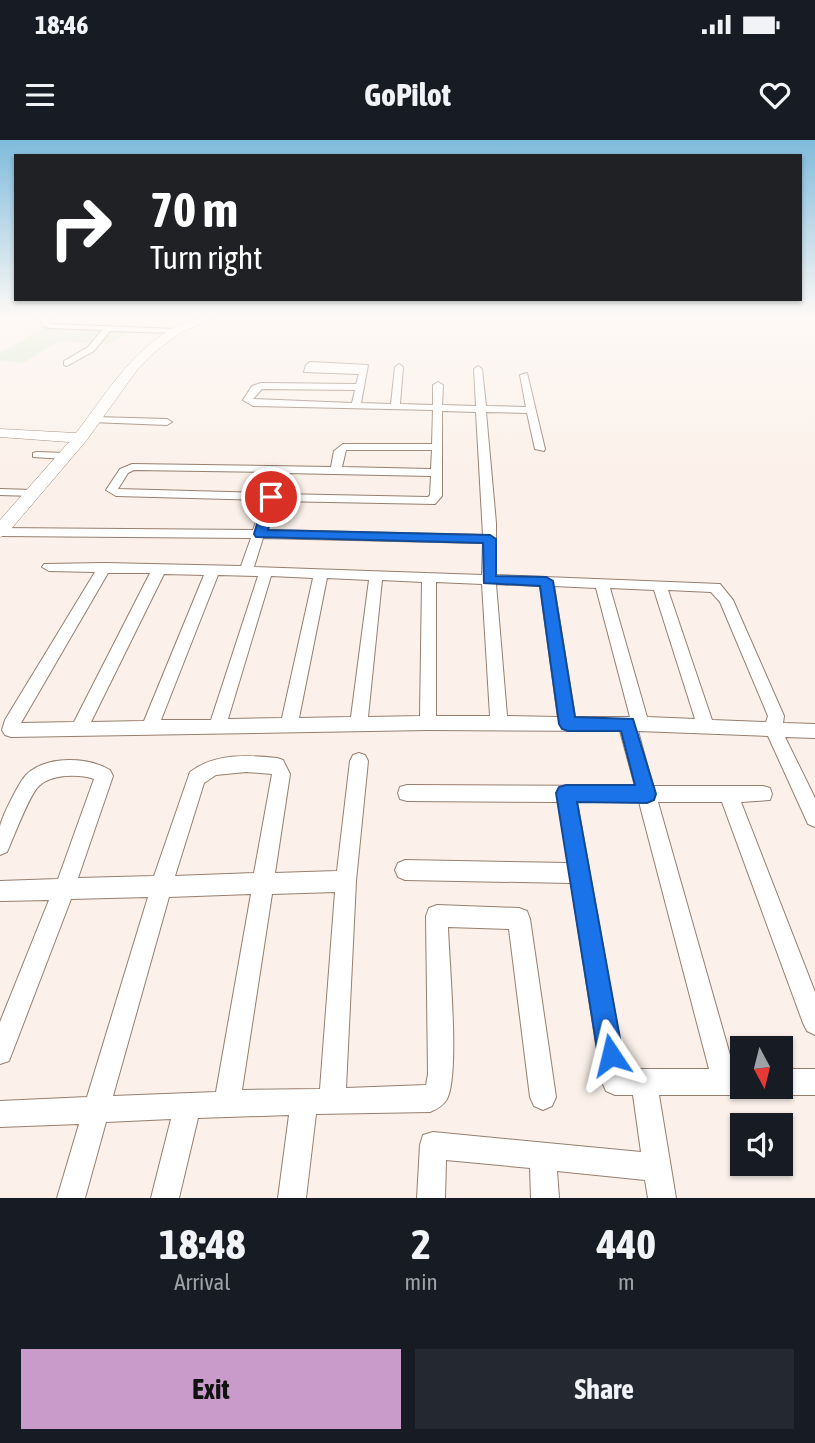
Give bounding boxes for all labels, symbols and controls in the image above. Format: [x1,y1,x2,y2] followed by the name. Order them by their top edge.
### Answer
[35,10,89,40] text: 18:46
[21,76,59,114] icon: menu
[364,76,451,113] text: GoPilot
[756,76,794,114] icon: heart
[150,181,238,237] text: 70 m
[35,182,126,273] icon: right
[150,239,263,276] text: Turn right
[241,467,301,527] pin
[252,478,290,516] icon: arrive
[574,1018,648,1092] position arrow
[730,1036,793,1099] north arrow
[730,1036,793,1176] map controls
[730,1113,793,1176] button: sound
[159,1220,246,1268] text: 18:48
[411,1220,431,1268] text: 2
[597,1220,656,1268] text: 440
[174,1269,230,1295] text: Arrival
[405,1269,438,1295] text: min
[618,1269,635,1295] text: m
[21,1349,401,1429] button: Exit
[415,1349,794,1429] button: Share

